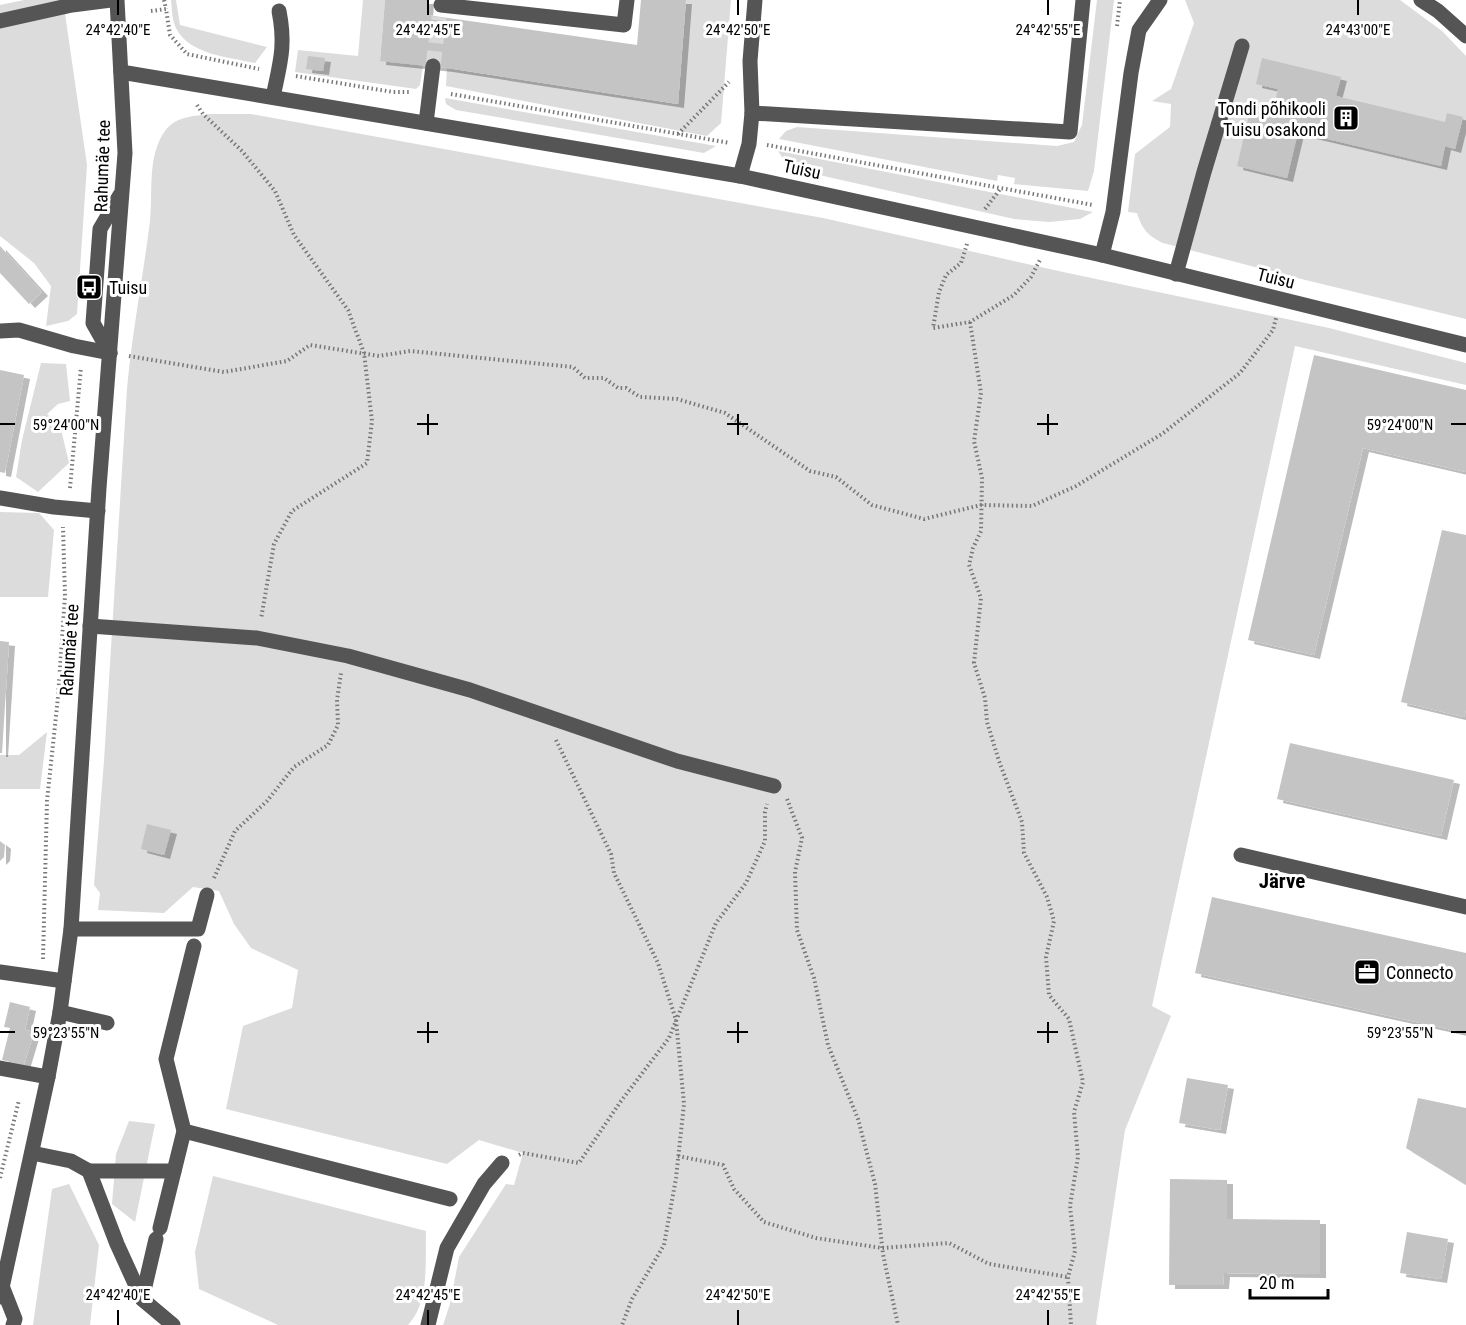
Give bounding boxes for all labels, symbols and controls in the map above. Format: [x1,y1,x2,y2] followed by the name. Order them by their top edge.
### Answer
[86,21,150,39] text: 24°42'40"E
[396,21,460,39] text: 24°42'45"E
[706,21,770,39] text: 24°42'50"E
[1016,21,1080,39] text: 24°42'55"E
[1326,21,1390,39] text: 24°43'00"E
[1217,98,1326,140] place label: Tondi põhikooli Tuisu osakond
[1331,103,1361,133] building icon: Tondi põhikooli Tuisu osakond
[90,119,114,213] street label: Rahumäe tee
[781,155,823,183] street label: Tuisu
[1255,263,1297,293] street label: Tuisu
[74,272,104,302] bus stop icon: Tuisu
[109,277,147,298] place label: Tuisu
[33,416,99,434] text: 59°24'00"N
[1367,416,1433,434] text: 59°24'00"N
[55,603,83,697] street label: Rahumäe tee
[1259,869,1305,893] district label: Järve
[1352,957,1382,987] office icon: Connecto
[1386,962,1454,983] place label: Connecto
[33,1024,99,1042] text: 59°23'55"N
[1367,1024,1433,1042] text: 59°23'55"N
[1250,1262,1328,1300] scale bar
[1259,1272,1294,1293] text: 20 m
[86,1286,150,1304] text: 24°42'40"E
[396,1286,460,1304] text: 24°42'45"E
[706,1286,770,1304] text: 24°42'50"E
[1016,1286,1080,1304] text: 24°42'55"E

